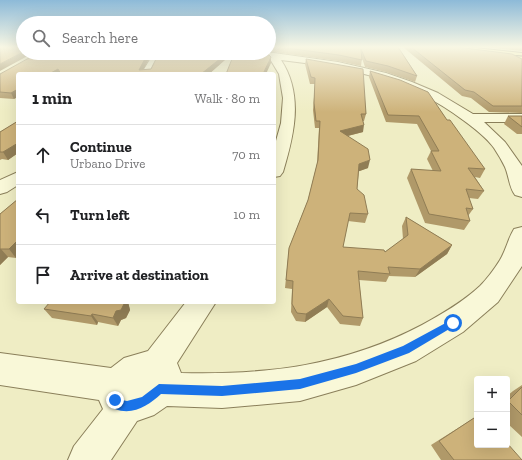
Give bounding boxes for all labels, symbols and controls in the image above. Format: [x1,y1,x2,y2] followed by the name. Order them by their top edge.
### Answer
[16,16,276,60] search box
[30,27,52,49] icon: search
[62,29,138,47] text: Search here
[32,88,72,108] text: 1 min
[195,91,260,106] text: Walk · 80 m
[70,138,132,156] text: Continue
[32,144,54,166] icon: ahead
[232,147,260,162] text: 70 m
[70,156,145,171] text: Urbano Drive
[32,204,54,226] icon: left
[70,206,130,224] text: Turn left
[233,207,260,222] text: 10 m
[32,264,54,286] icon: arrive
[70,266,209,284] text: Arrive at destination
[444,314,462,332] route start
[474,376,510,448] map controls
[474,376,510,412] button: +
[106,391,124,409] route end
[474,412,510,448] button: −

